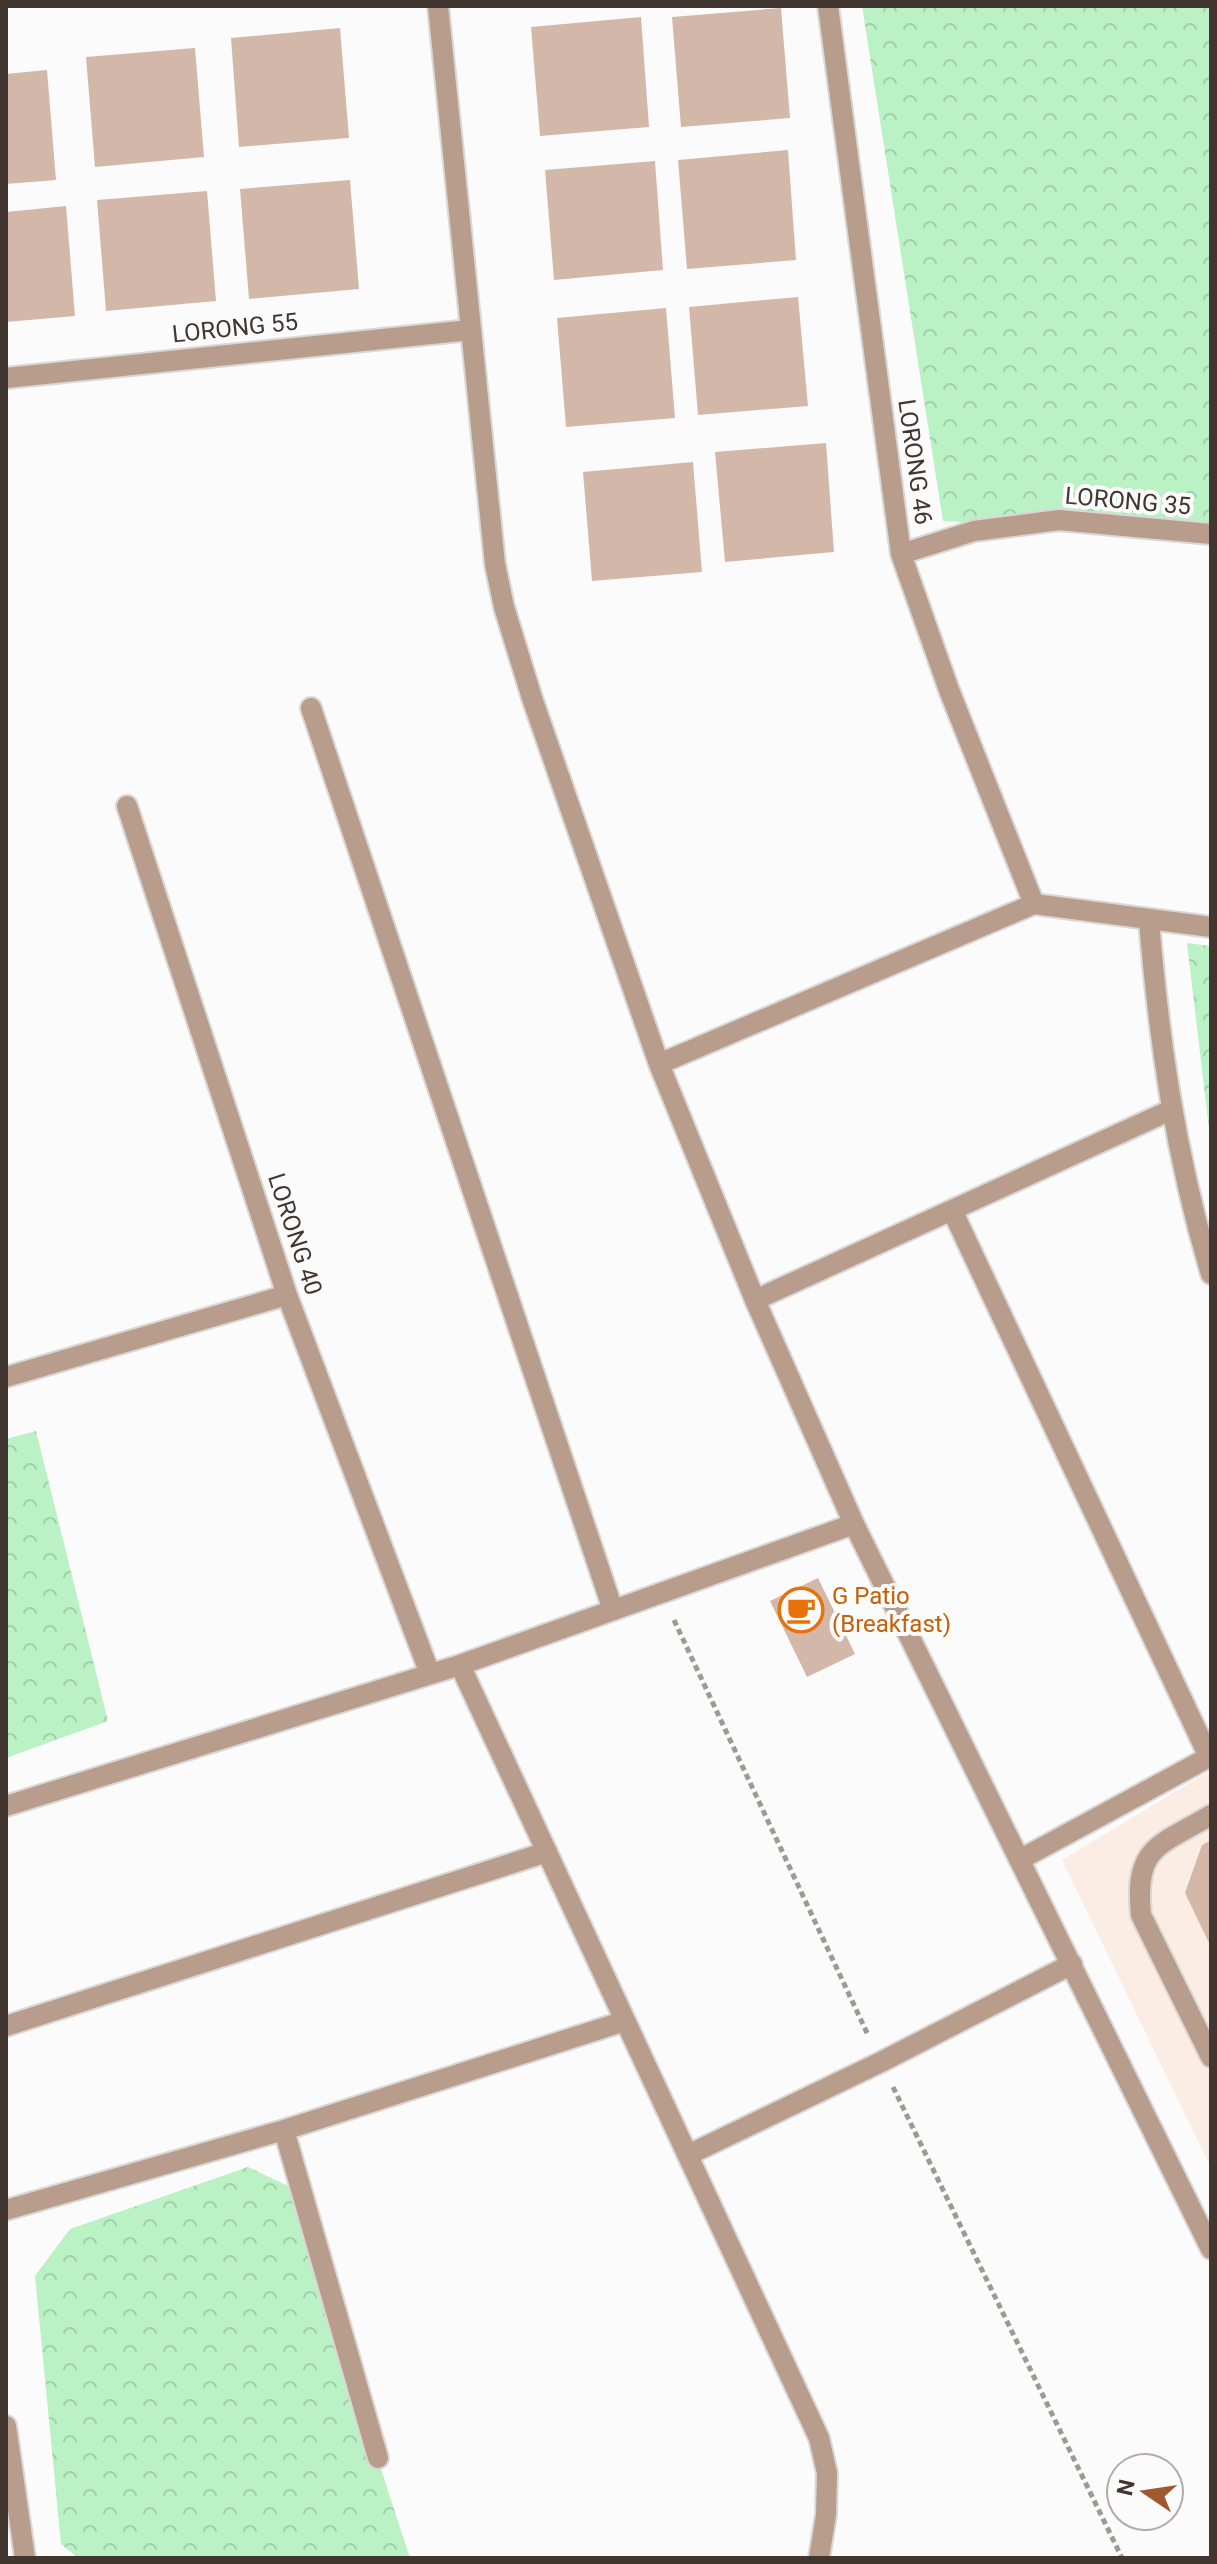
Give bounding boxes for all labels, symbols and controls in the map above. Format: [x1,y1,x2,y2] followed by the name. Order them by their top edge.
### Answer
[171,307,299,349] street label: LORONG 55
[892,397,938,527] street label: LORONG 46
[1064,482,1192,520] street label: LORONG 35
[262,1170,328,1298] street label: LORONG 40
[832,1582,951,1638] place label: G Patio (Breakfast)
[777,1586,825,1634] cafe icon: G Patio (Breakfast)
[1105,2452,1185,2532] north arrow
[1112,2477,1140,2498] text: N

